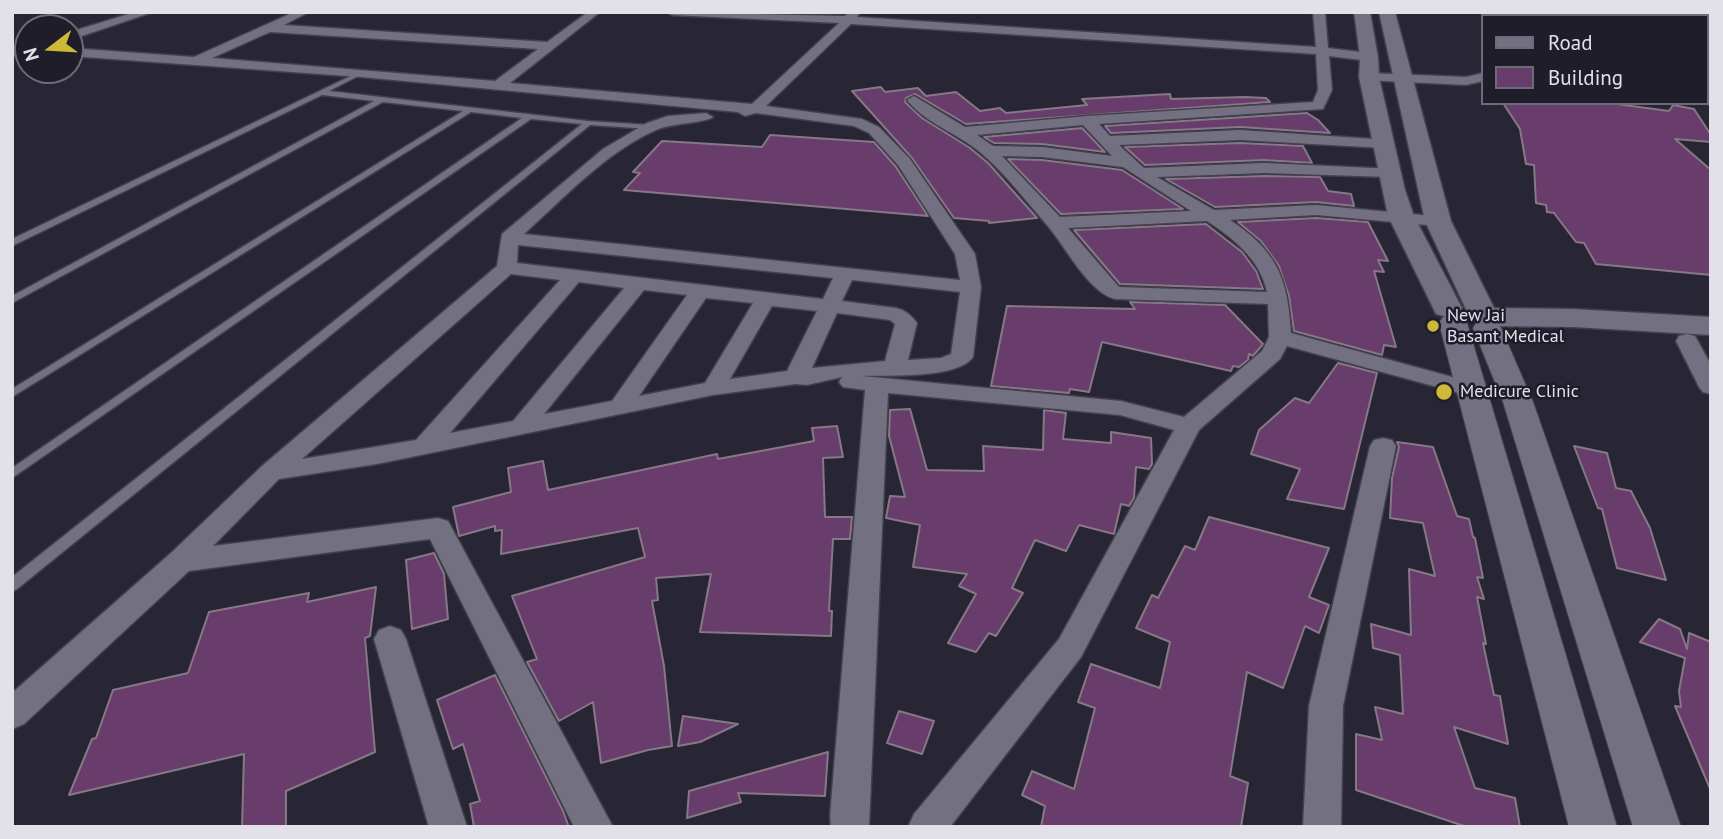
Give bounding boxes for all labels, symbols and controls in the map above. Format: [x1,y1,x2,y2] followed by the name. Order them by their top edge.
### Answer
[14,14,84,84] north arrow
[1482,14,1709,105] legend
[1548,29,1592,56] text: Road
[18,45,44,64] text: N
[1548,64,1623,91] text: Building
[1447,305,1564,348] place label: New Jai Basant Medical
[1425,318,1441,334] marker: New Jai Basant Medical
[1460,381,1579,403] place label: Medicure Clinic
[1434,382,1454,402] marker: Medicure Clinic

